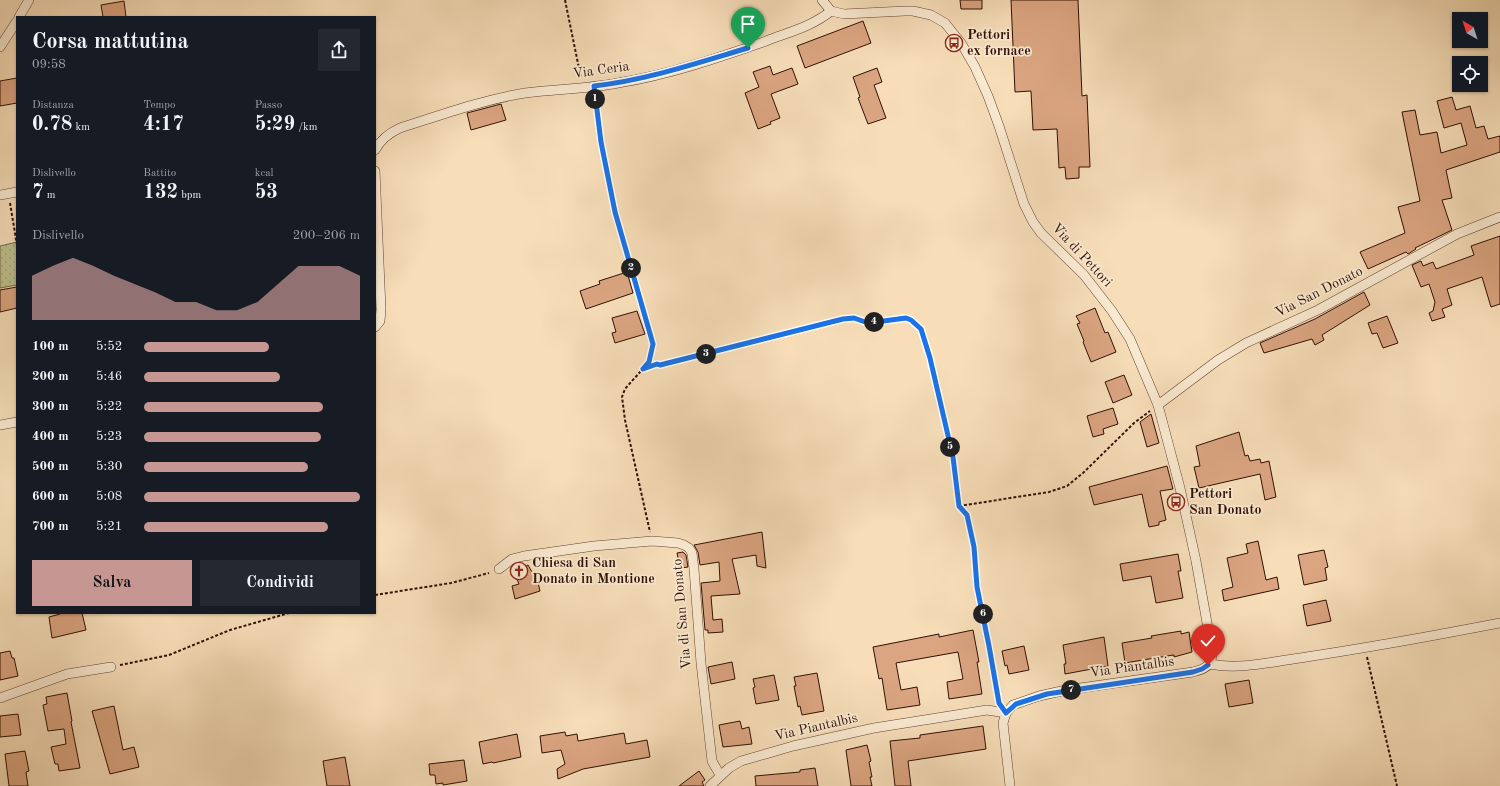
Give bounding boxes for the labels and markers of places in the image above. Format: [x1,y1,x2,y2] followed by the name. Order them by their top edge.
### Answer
[731,7.0,765,48] pin
[967,28,1031,58] place label: Pettori ex fornace
[944,33,964,53] bus stop icon: Pettori ex fornace
[585,89,605,109] pin: 1
[621,258,641,278] pin: 2
[864,312,884,332] pin: 4
[696,344,716,364] pin: 3
[940,437,960,457] pin: 5
[1189,487,1262,517] place label: Pettori San Donato
[1166,492,1186,512] bus stop icon: Pettori San Donato
[532,556,655,586] place label: Chiesa di San Donato in Montione
[509,561,529,581] church icon: Chiesa di San Donato in Montione
[973,604,993,624] pin: 6
[1191,624,1225,665] pin
[1061,680,1081,700] pin: 7

